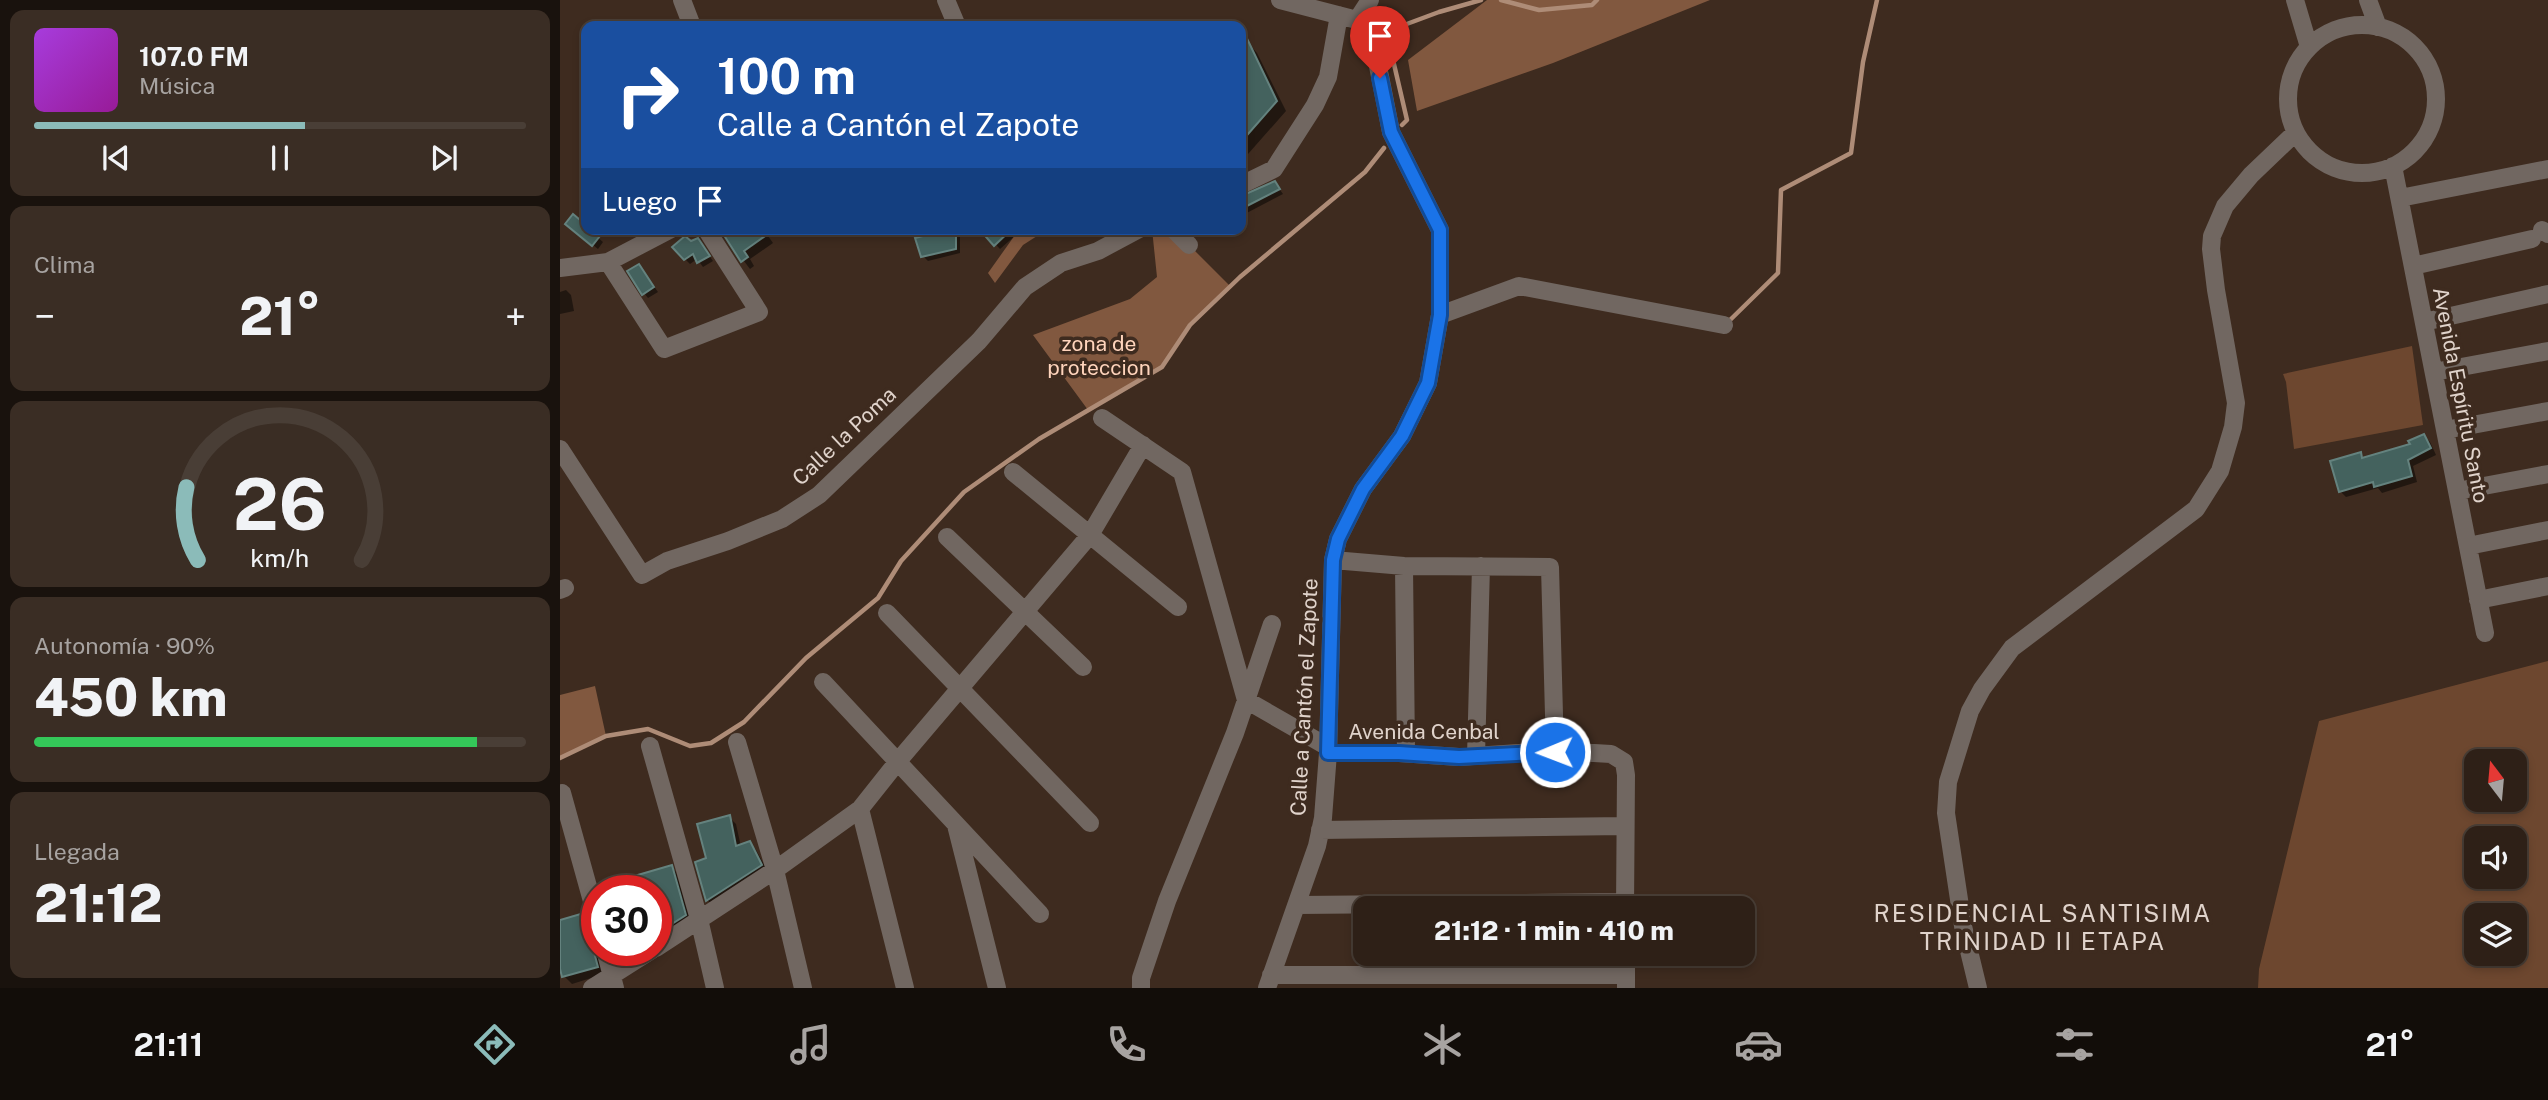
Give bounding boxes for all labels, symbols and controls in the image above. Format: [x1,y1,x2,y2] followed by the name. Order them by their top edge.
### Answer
[1350,6,1410,78] pin
[1361,17,1399,55] icon: arrive
[139,41,249,72] text: 107.0 FM
[717,47,856,105] text: 100 m
[602,49,693,140] icon: right
[139,72,215,99] text: Música
[717,106,1079,143] text: Calle a Cantón el Zapote
[97,139,135,177] icon: previous
[261,139,299,177] icon: pause
[425,139,463,177] icon: next
[691,182,729,220] icon: arrive
[602,186,677,217] text: Luego
[34,251,95,278] text: Clima
[2428,285,2494,505] street label: Avenida Espíritu Santo
[239,286,321,347] text: 21°
[34,294,55,339] text: −
[505,294,526,339] text: +
[1047,331,1151,380] park label: zona de proteccion
[787,382,901,490] street label: Calle la Poma
[233,461,327,546] text: 26
[251,543,309,573] text: km/h
[1285,578,1323,816] street label: Calle a Cantón el Zapote
[34,632,215,659] text: Autonomía · 90%
[34,667,228,728] text: 450 km
[1518,715,1592,789] position arrow
[1348,719,1500,744] street label: Avenida Cenbal
[2464,749,2527,812] north arrow
[2464,749,2527,966] map controls
[2464,826,2527,889] button: sound
[34,838,120,865] text: Llegada
[34,873,163,934] text: 21:12
[581,875,672,966] speed limit sign: 30
[1874,899,2212,955] district label: RESIDENCIAL SANTISIMA TRINIDAD II ETAPA
[2464,903,2527,966] button: layers
[1434,915,1674,946] text: 21:12 · 1 min · 410 m
[470,1020,519,1069] icon: directions
[786,1020,835,1069] icon: music
[1102,1020,1151,1069] icon: phone
[1418,1020,1467,1069] icon: climate
[1734,1020,1783,1069] icon: car
[2050,1020,2099,1069] icon: filters
[133,1026,203,1063] text: 21:11
[2365,1026,2415,1063] text: 21°

